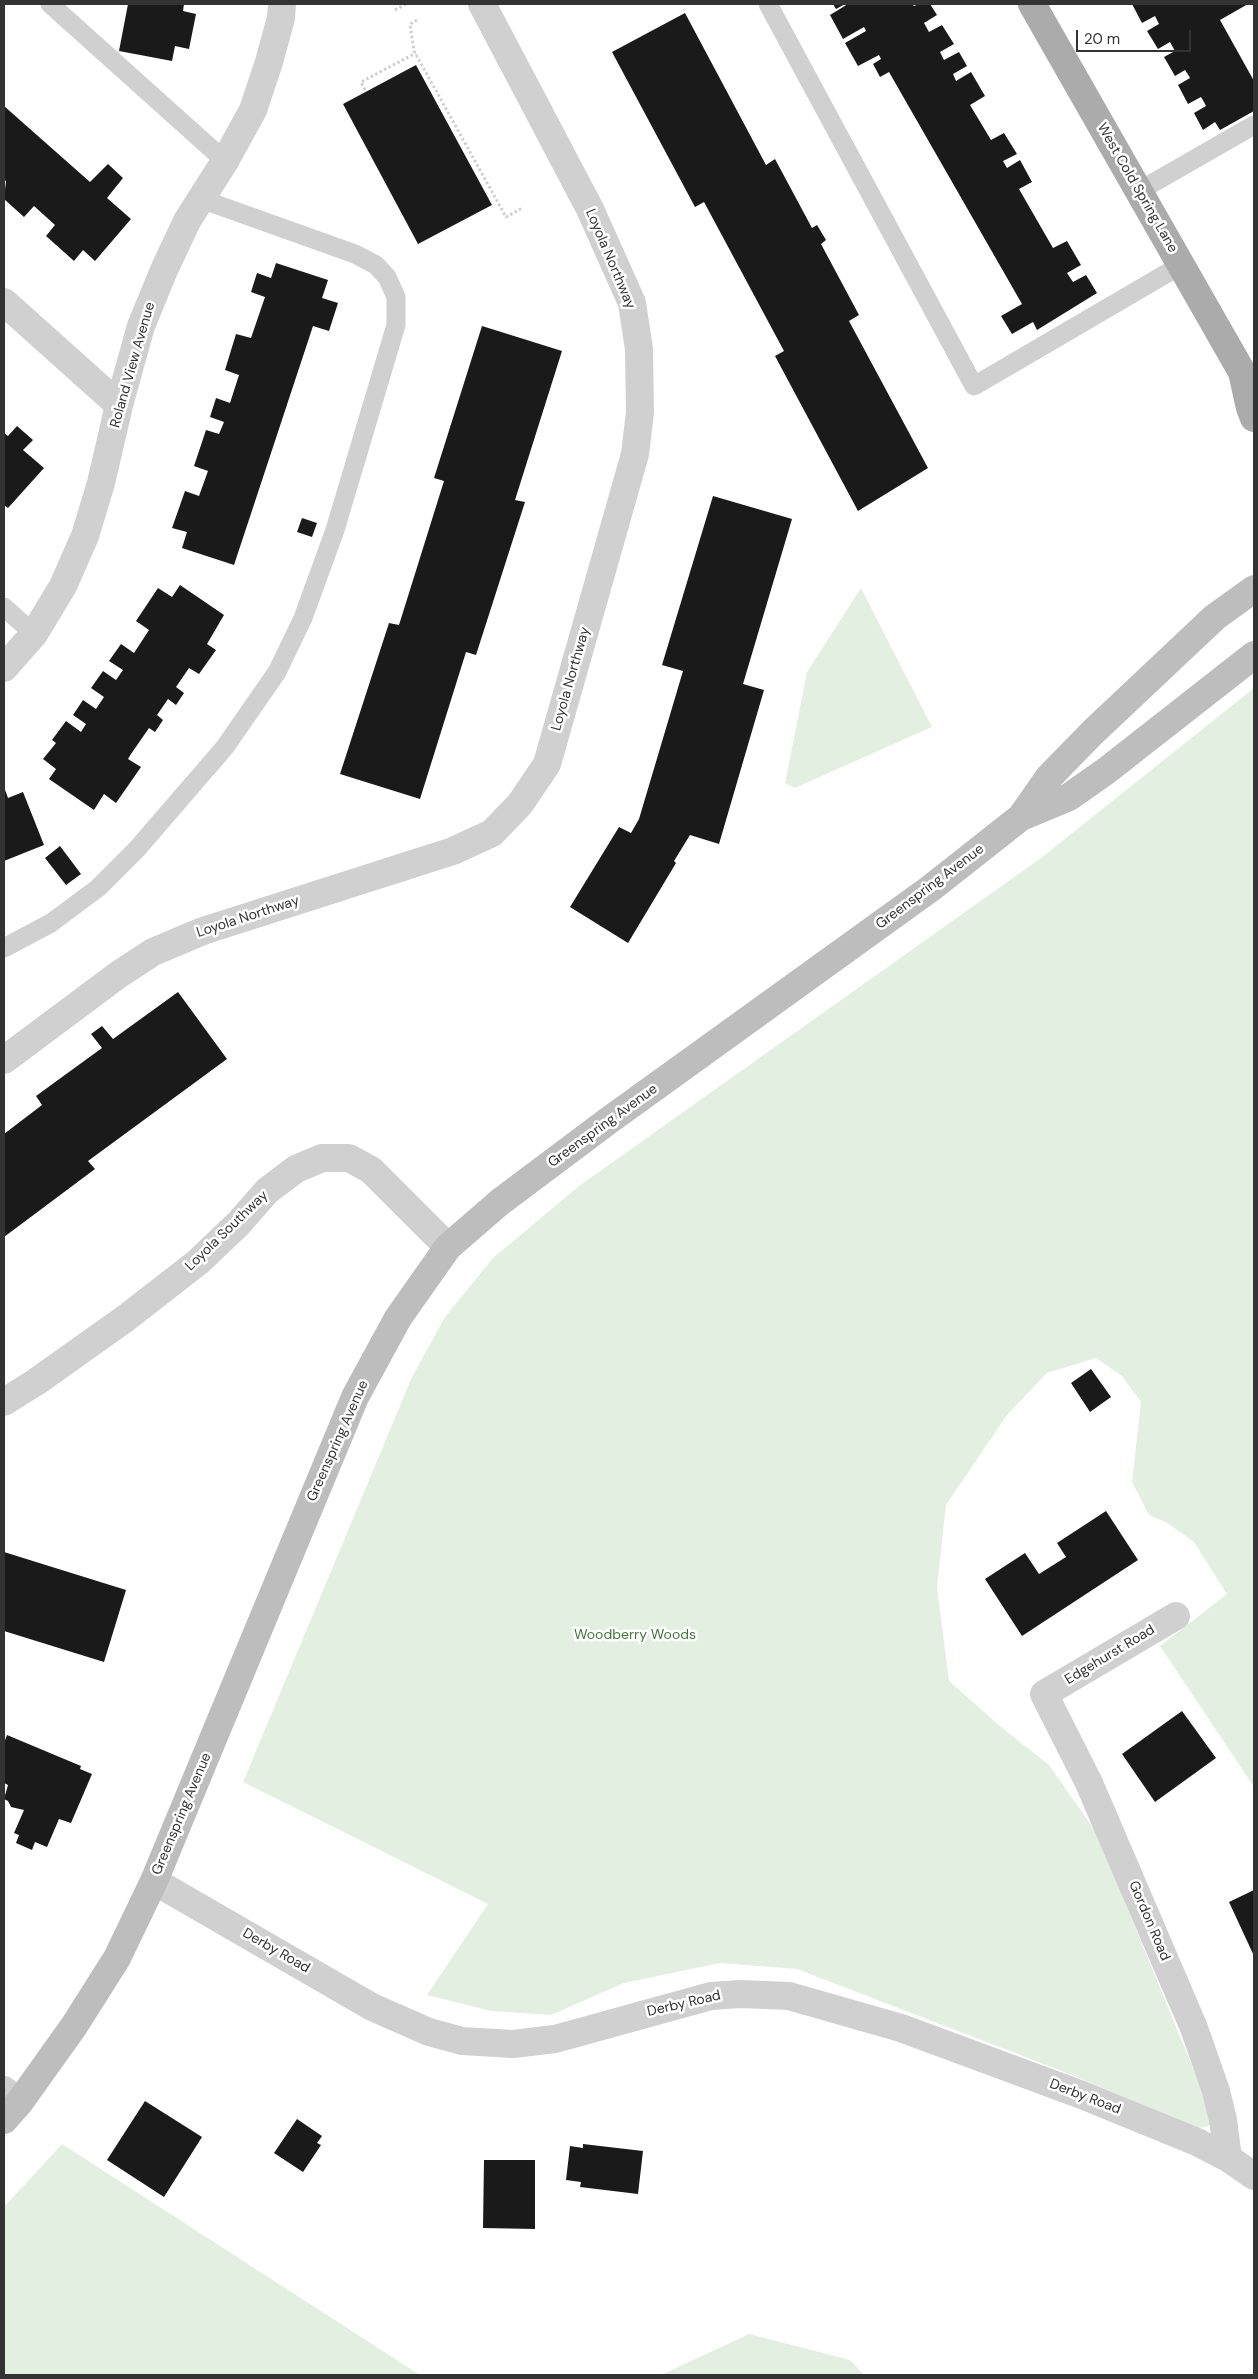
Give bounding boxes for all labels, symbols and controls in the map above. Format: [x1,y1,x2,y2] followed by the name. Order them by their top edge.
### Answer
[1078,20,1193,52] scale bar
[1084,29,1120,49] text: 20 m
[1093,120,1181,256] street label: West Cold Spring Lane
[581,206,639,312] street label: Loyola Northway
[107,300,159,430] street label: Roland View Avenue
[548,625,594,733] street label: Loyola Northway
[873,841,987,933] street label: Greenspring Avenue
[195,892,301,942] street label: Loyola Northway
[545,1081,661,1171] street label: Greenspring Avenue
[182,1187,272,1275] street label: Loyola Southway
[304,1378,372,1504] street label: Greenspring Avenue
[1062,1622,1158,1688] street label: Edgehurst Road
[574,1627,696,1643] park label: Woodberry Woods
[149,1750,215,1878] street label: Greenspring Avenue
[1125,1878,1173,1964] street label: Gordon Road
[239,1925,313,1977] street label: Derby Road
[646,1987,722,2021] street label: Derby Road
[1047,2076,1123,2118] street label: Derby Road

